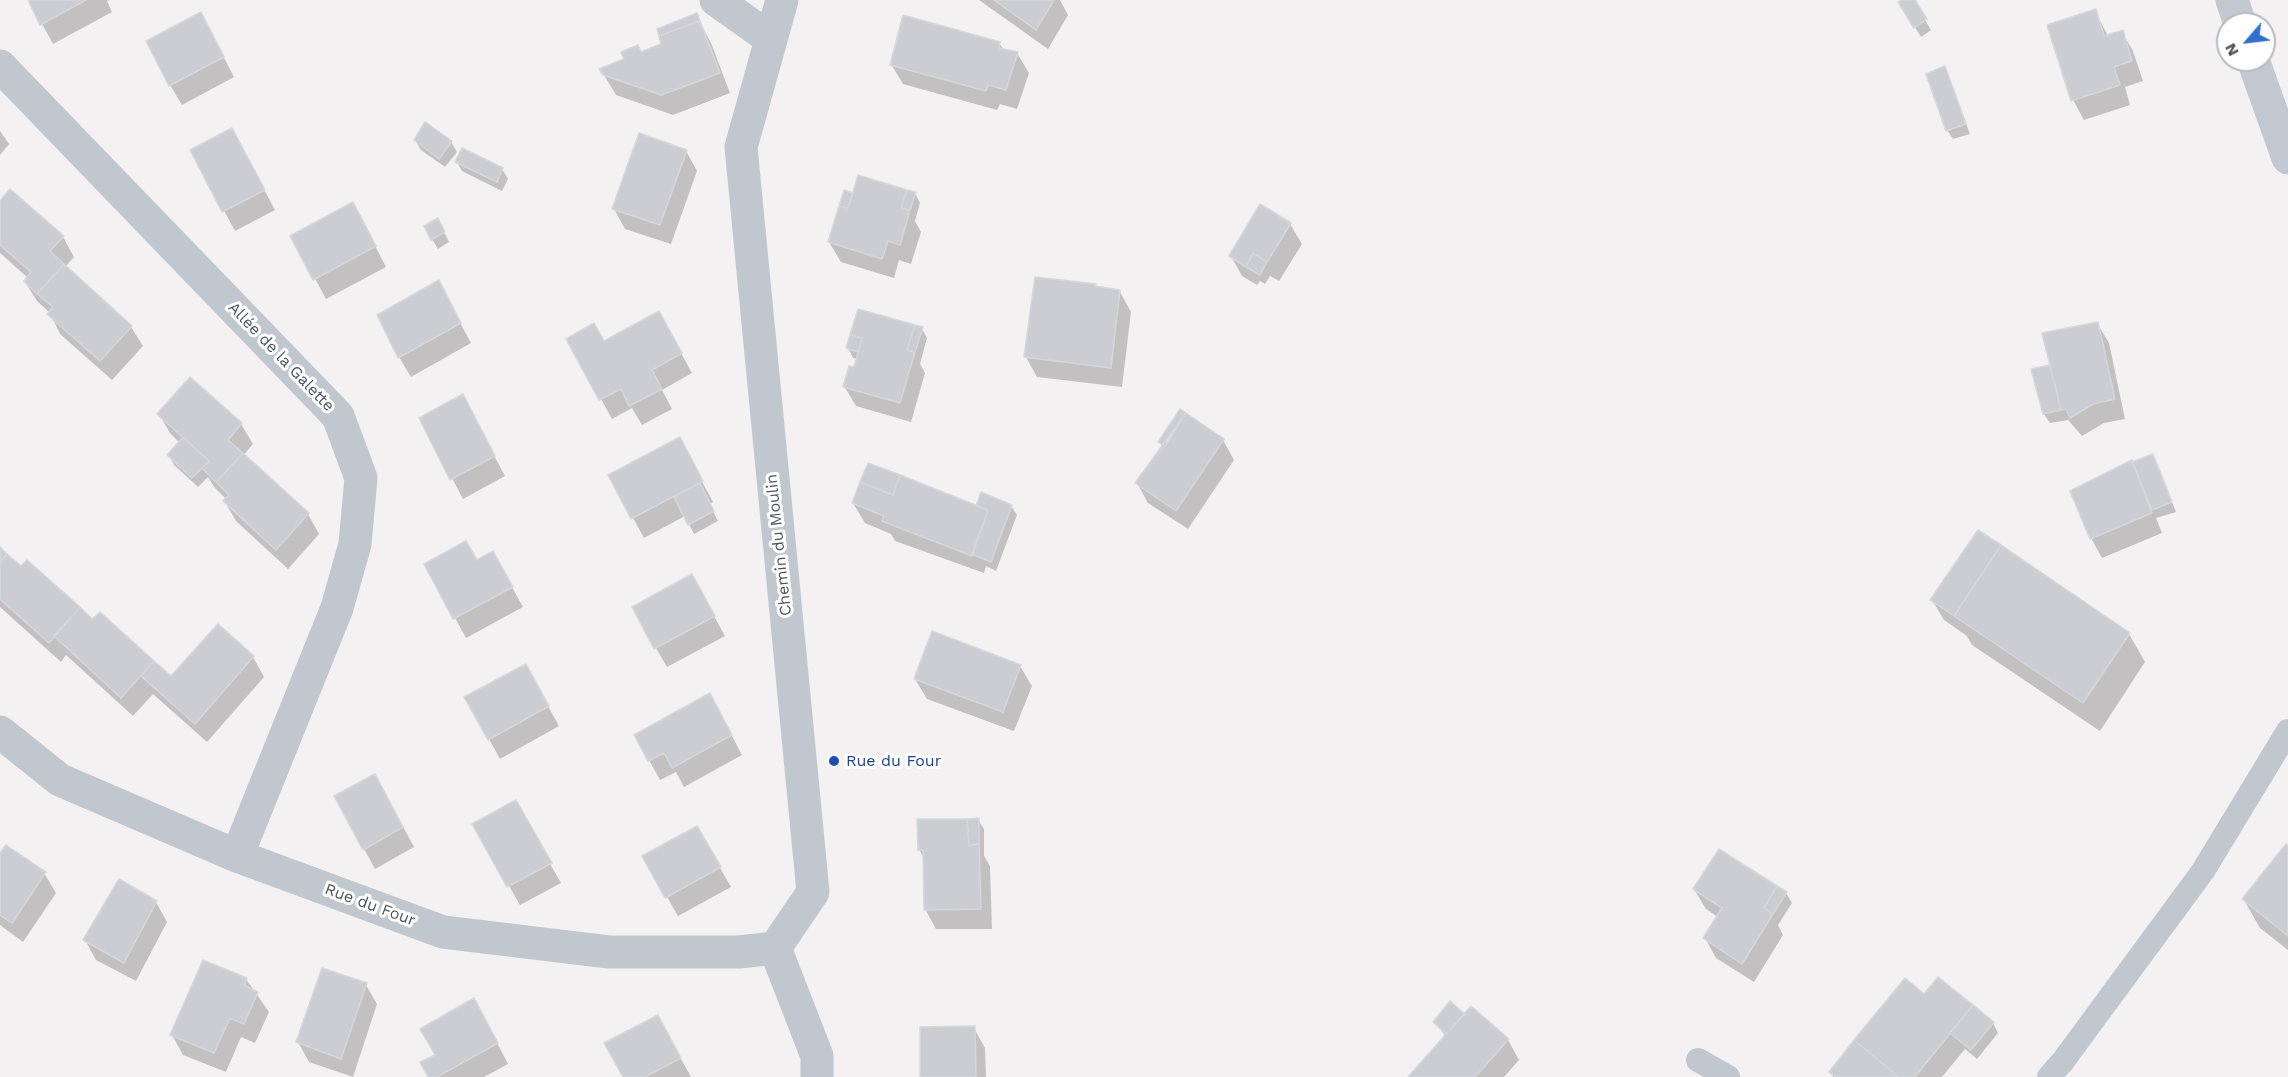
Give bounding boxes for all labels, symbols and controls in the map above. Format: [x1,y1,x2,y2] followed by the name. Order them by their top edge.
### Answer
[2216,12,2276,72] north arrow
[2220,40,2243,59] text: N
[224,298,338,416] street label: Allée de la Galette
[762,473,796,617] street label: Chemin du Moulin
[846,751,941,771] place label: Rue du Four
[827,754,841,768] marker: Rue du Four
[322,880,418,930] street label: Rue du Four

